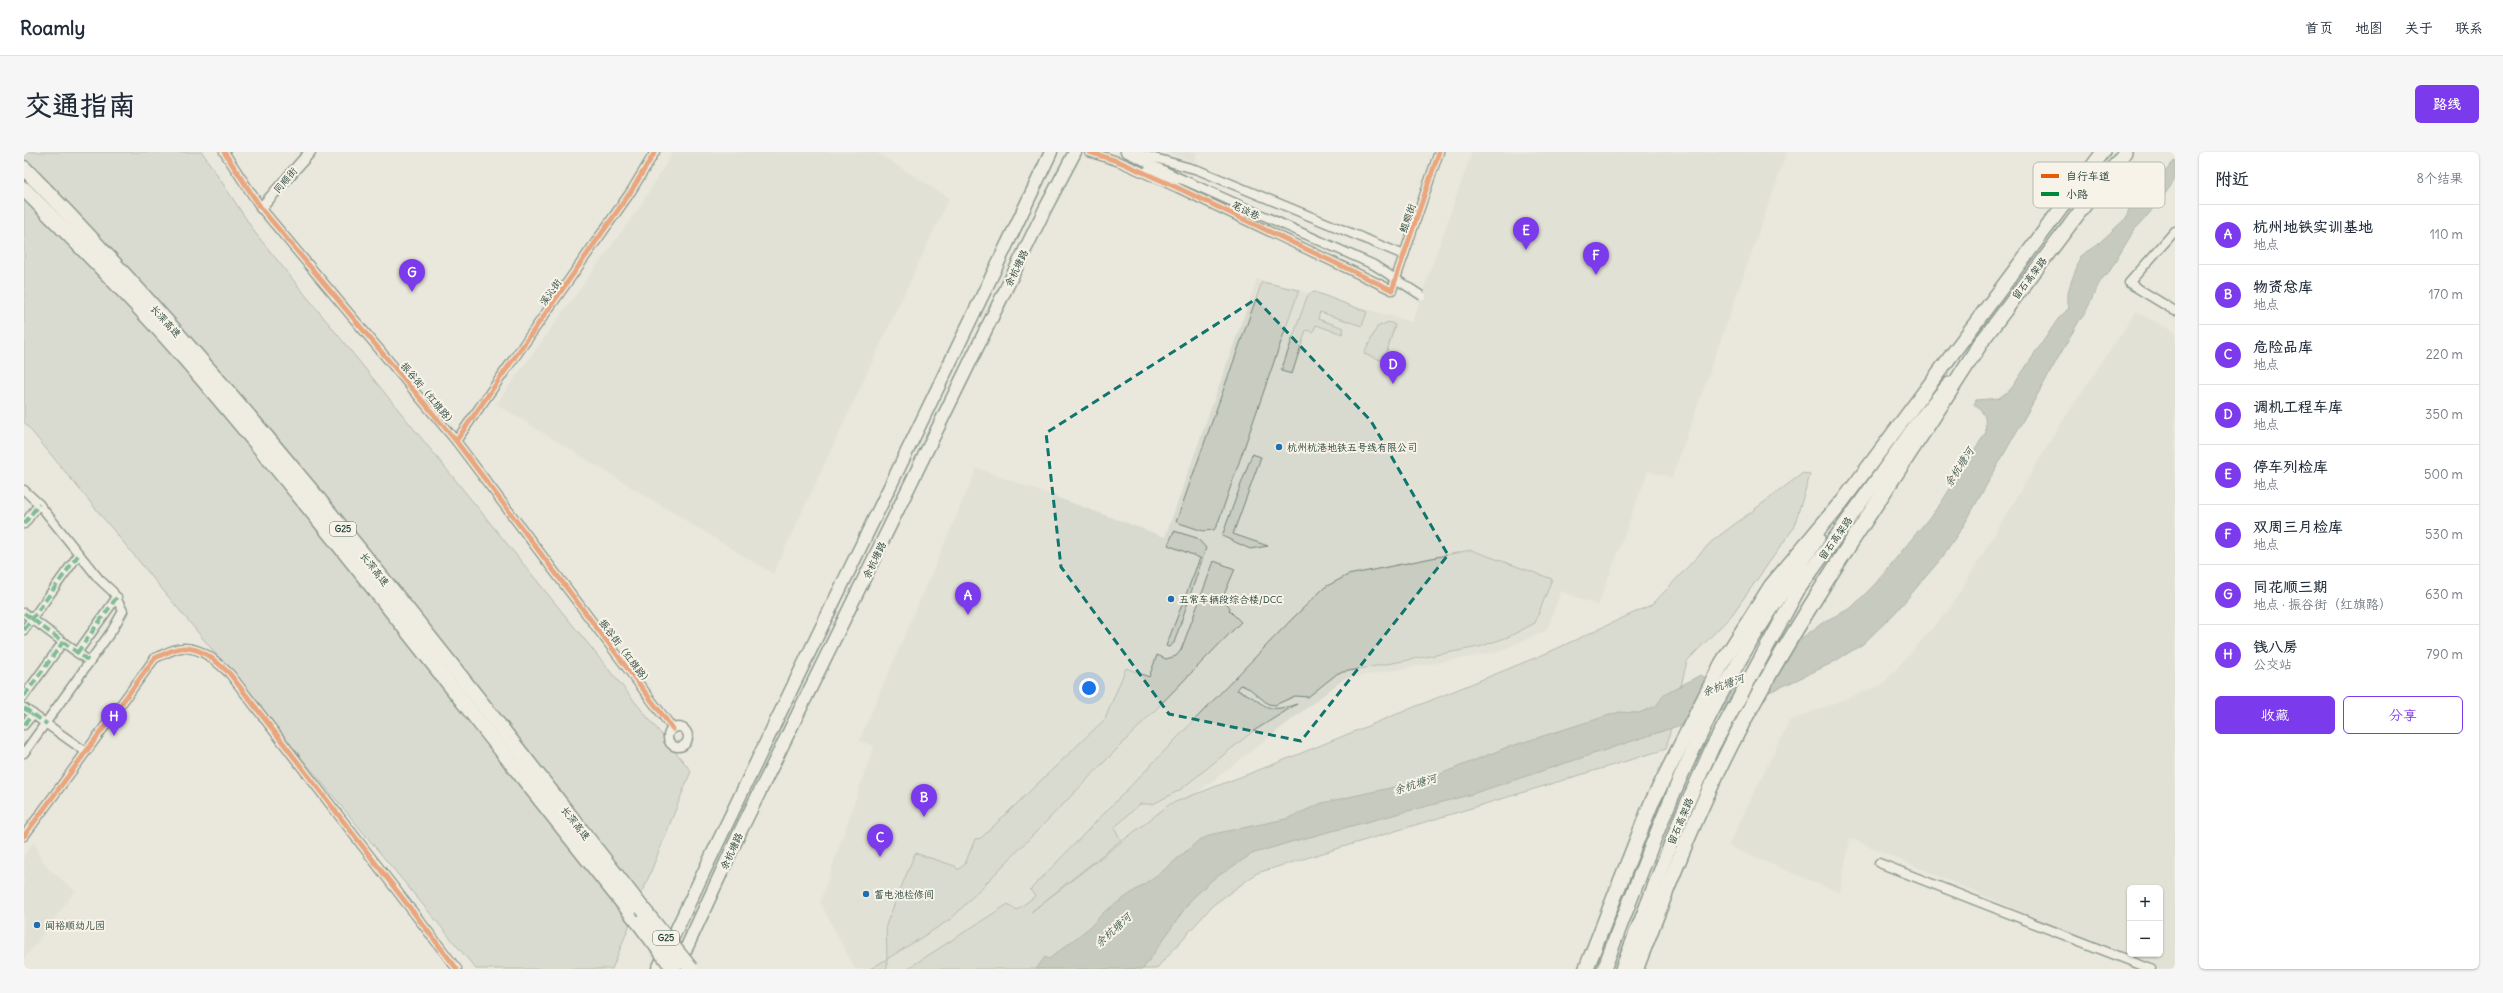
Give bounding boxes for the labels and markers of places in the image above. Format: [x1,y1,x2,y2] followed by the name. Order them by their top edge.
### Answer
[1513,217,1539,250] pin: E
[1583,242,1609,275] pin: F
[399,259,425,292] pin: G
[1380,351,1406,384] pin: D
[1287,441,1417,454] place label: 杭州杭港地铁五号线有限公司
[1274,442,1284,452] marker: 杭州杭港地铁五号线有限公司
[955,582,981,615] pin: A
[1179,593,1283,606] place label: 五常车辆段综合楼/DCC
[1166,594,1176,604] marker: 五常车辆段综合楼/DCC
[101,703,127,736] pin: H
[911,784,937,817] pin: B
[867,824,893,857] pin: C
[874,888,934,901] place label: 蓄电池检修间
[861,889,871,899] marker: 蓄电池检修间
[45,919,105,932] place label: 闻裕顺幼儿园
[32,920,42,930] marker: 闻裕顺幼儿园

